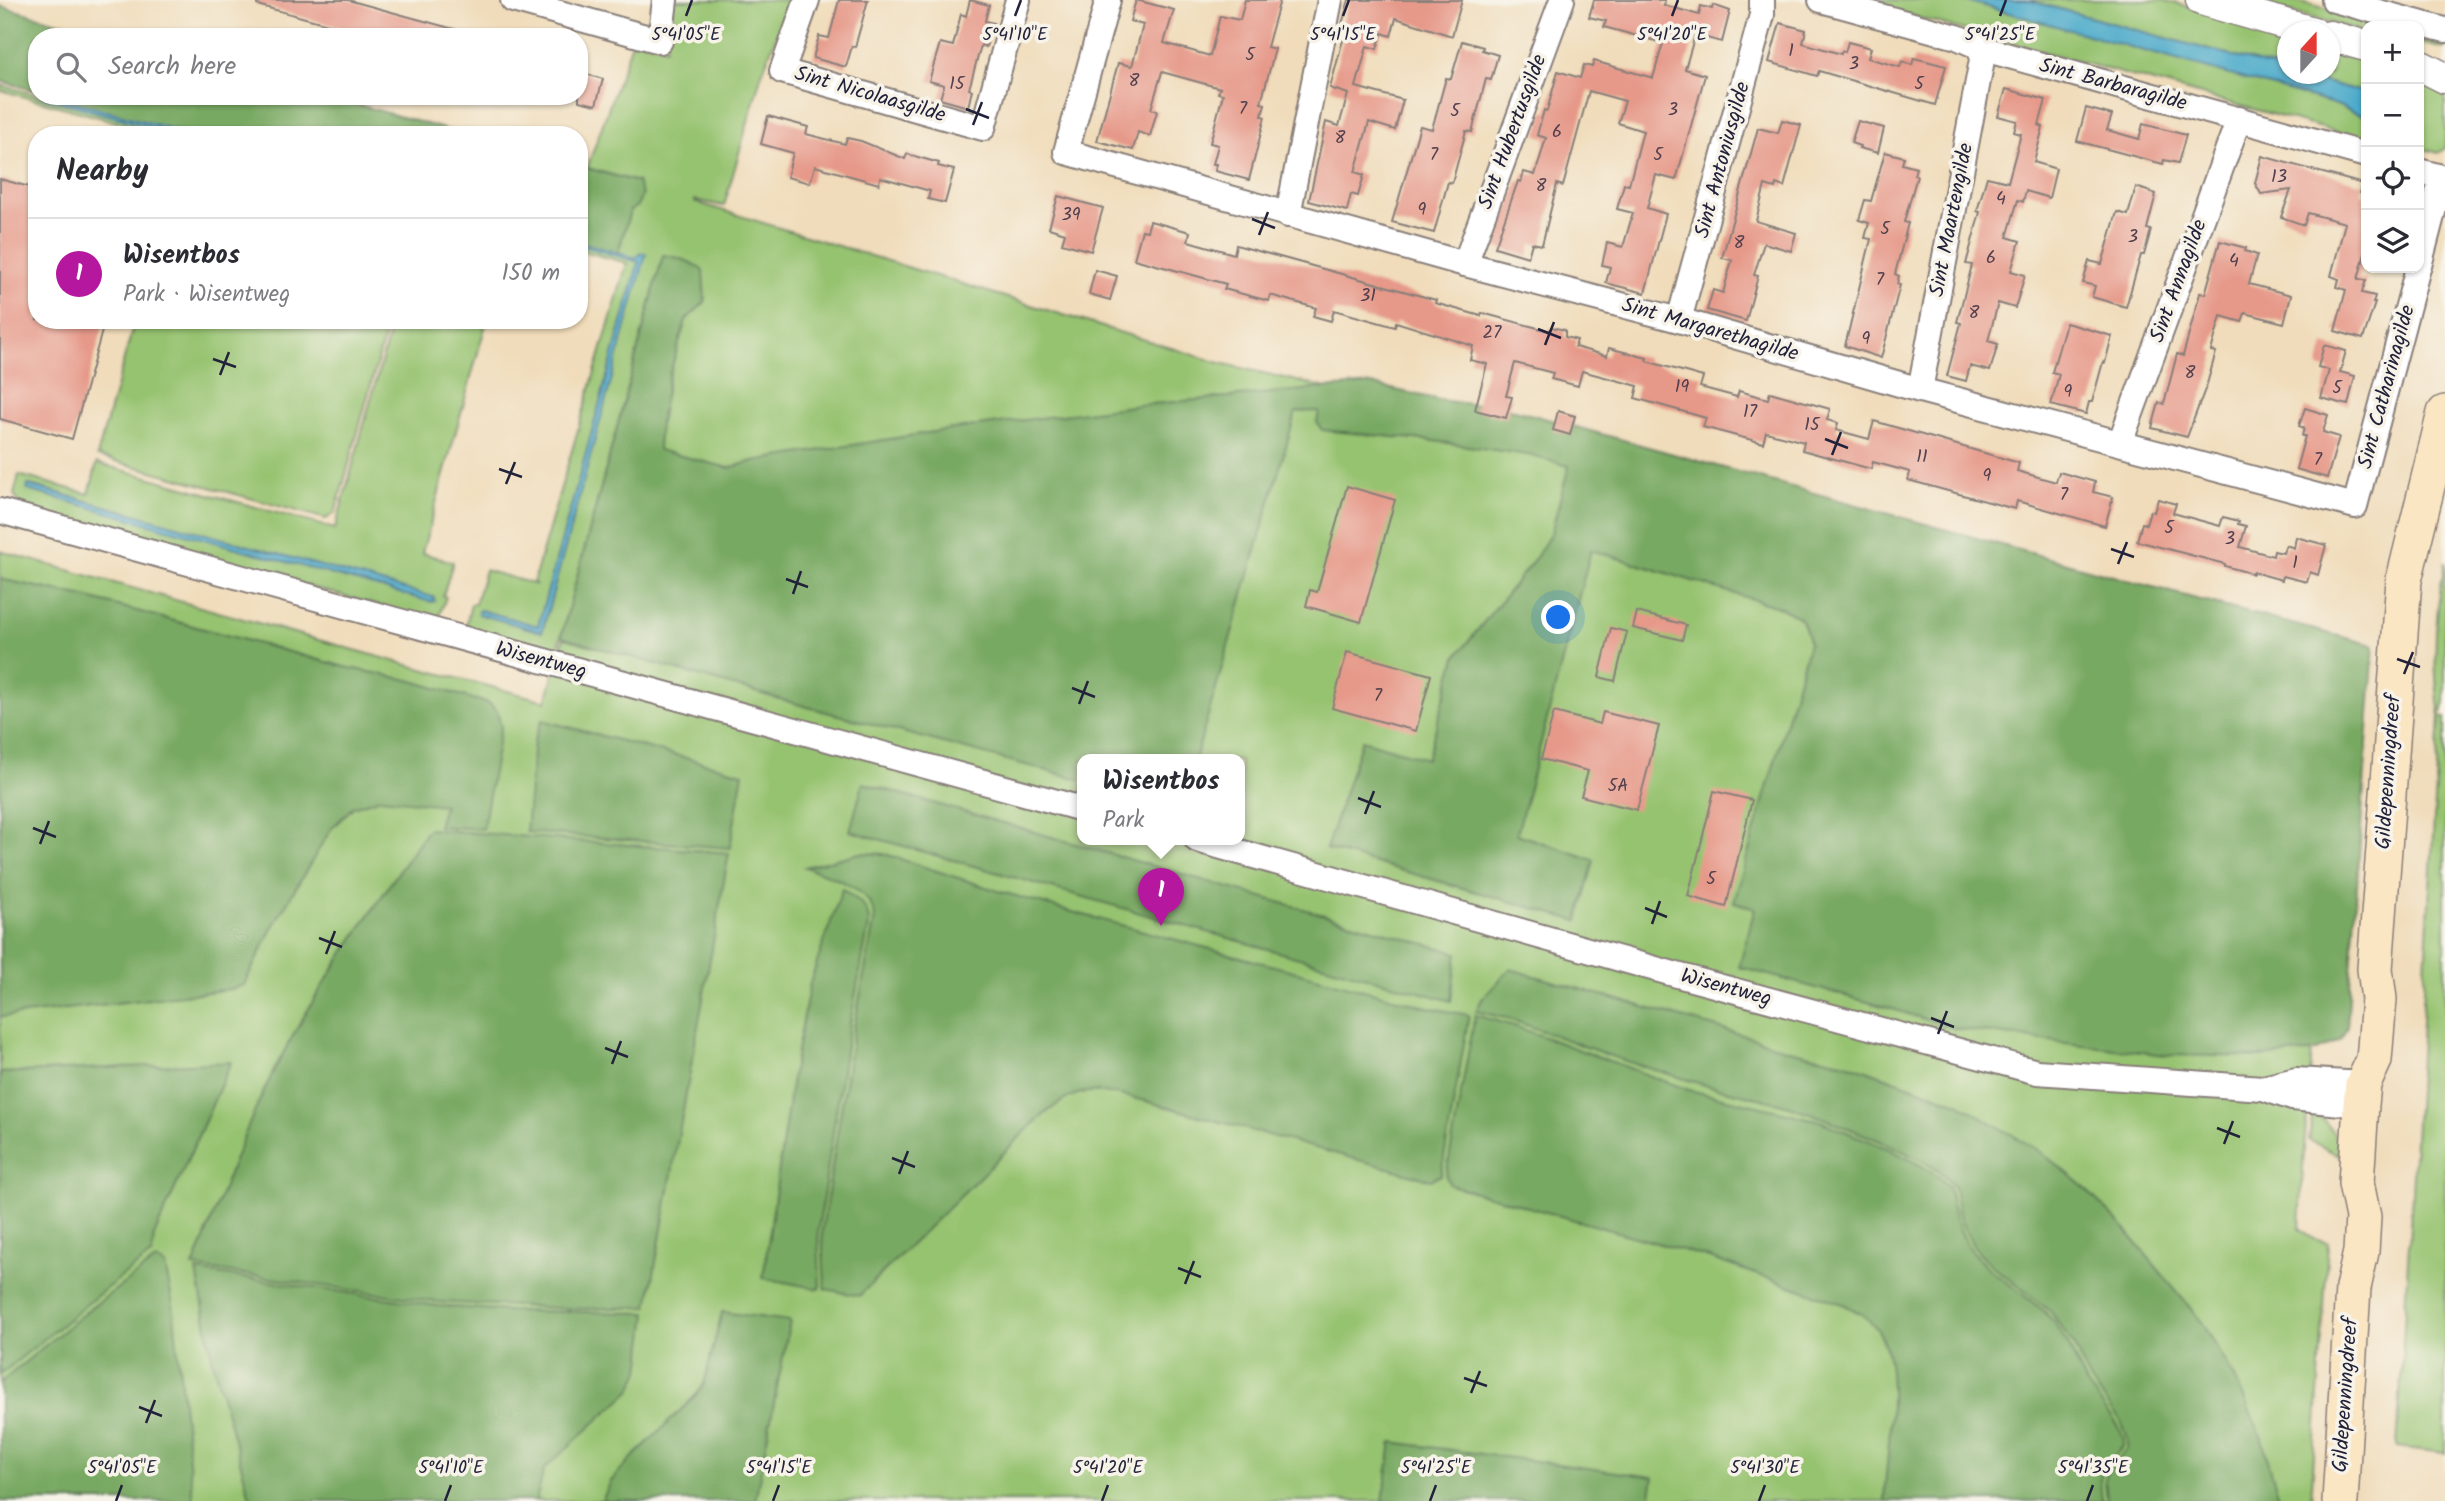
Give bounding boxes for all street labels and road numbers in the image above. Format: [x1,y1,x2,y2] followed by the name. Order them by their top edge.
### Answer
[1470,49,1557,214] street label: Sint Hubertusgilde
[2035,49,2191,121] street label: Sint Barbaragilde
[791,58,950,132] street label: Sint Nicolaasgilde
[1686,78,1760,242] street label: Sint Antoniusgilde
[1921,140,1983,300] street label: Sint Maartengilde
[2141,214,2217,347] street label: Sint Annagilde
[1618,289,1803,371] street label: Sint Margarethagilde
[2349,301,2425,473] street label: Sint Catharinagilde
[492,633,590,689] street label: Wisentweg
[2367,691,2411,851] street label: Gildepenningdreef
[1677,960,1775,1016] street label: Wisentweg
[2324,1314,2368,1474] street label: Gildepenningdreef

